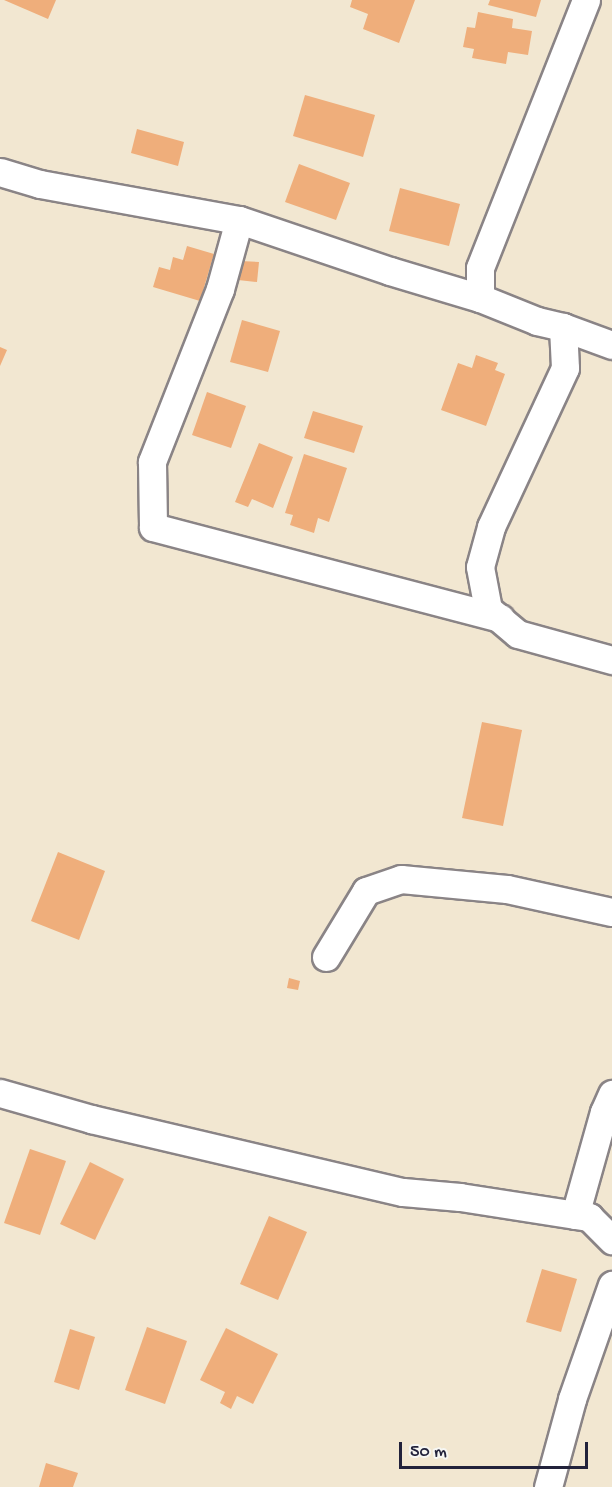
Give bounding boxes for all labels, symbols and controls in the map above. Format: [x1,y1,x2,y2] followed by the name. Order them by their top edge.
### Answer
[402,1430,591,1468] scale bar
[410,1442,447,1463] text: 50 m

